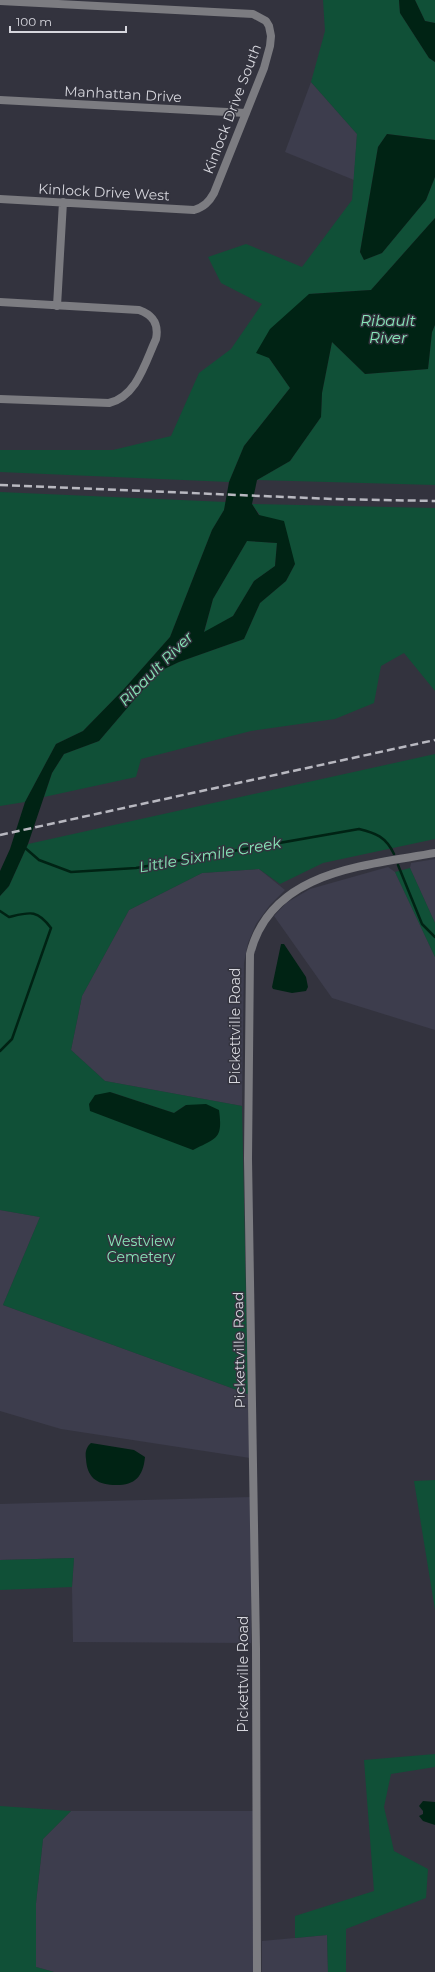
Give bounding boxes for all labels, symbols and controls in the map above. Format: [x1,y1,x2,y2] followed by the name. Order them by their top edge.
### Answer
[10,8,126,34] scale bar
[16,14,52,29] text: 100 m
[199,41,265,177] street label: Kinlock Drive South
[64,82,182,106] street label: Manhattan Drive
[38,180,171,204] street label: Kinlock Drive West
[360,311,416,347] water label: Ribault River
[115,627,197,710] water label: Ribault River
[137,832,283,876] water label: Little Sixmile Creek
[226,968,244,1084] street label: Pickettville Road
[107,1232,176,1266] park label: Westview Cemetery
[229,1291,249,1409] street label: Pickettville Road
[234,1616,252,1732] street label: Pickettville Road

